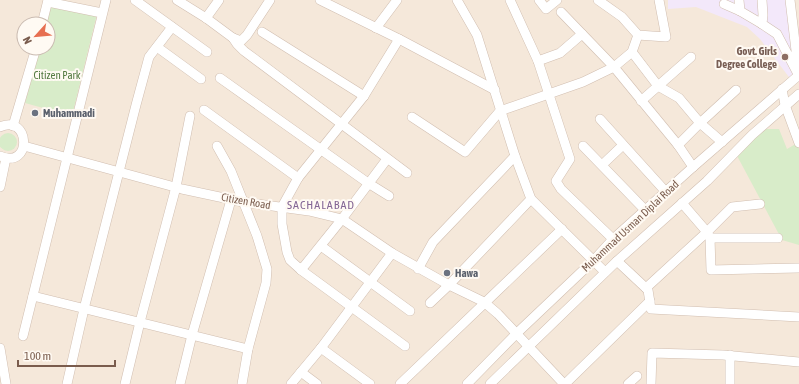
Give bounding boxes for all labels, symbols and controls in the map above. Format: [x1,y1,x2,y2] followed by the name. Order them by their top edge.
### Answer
[16,16,56,56] north arrow
[20,35,34,46] text: N
[716,45,777,70] place label: Govt. Girls Degree College
[780,52,790,62] marker: Govt. Girls Degree College
[33,69,81,81] park label: Citizen Park
[43,107,95,119] place label: Muhammadi
[30,108,40,118] marker: Muhammadi
[579,178,681,274] street label: Muhammad Usman Diplai Road
[220,191,272,211] street label: Citizen Road
[287,198,355,212] district label: SACHALABAD
[455,267,478,279] place label: Hawa
[442,268,452,278] marker: Hawa
[18,342,115,368] scale bar
[24,349,51,363] text: 100 m

